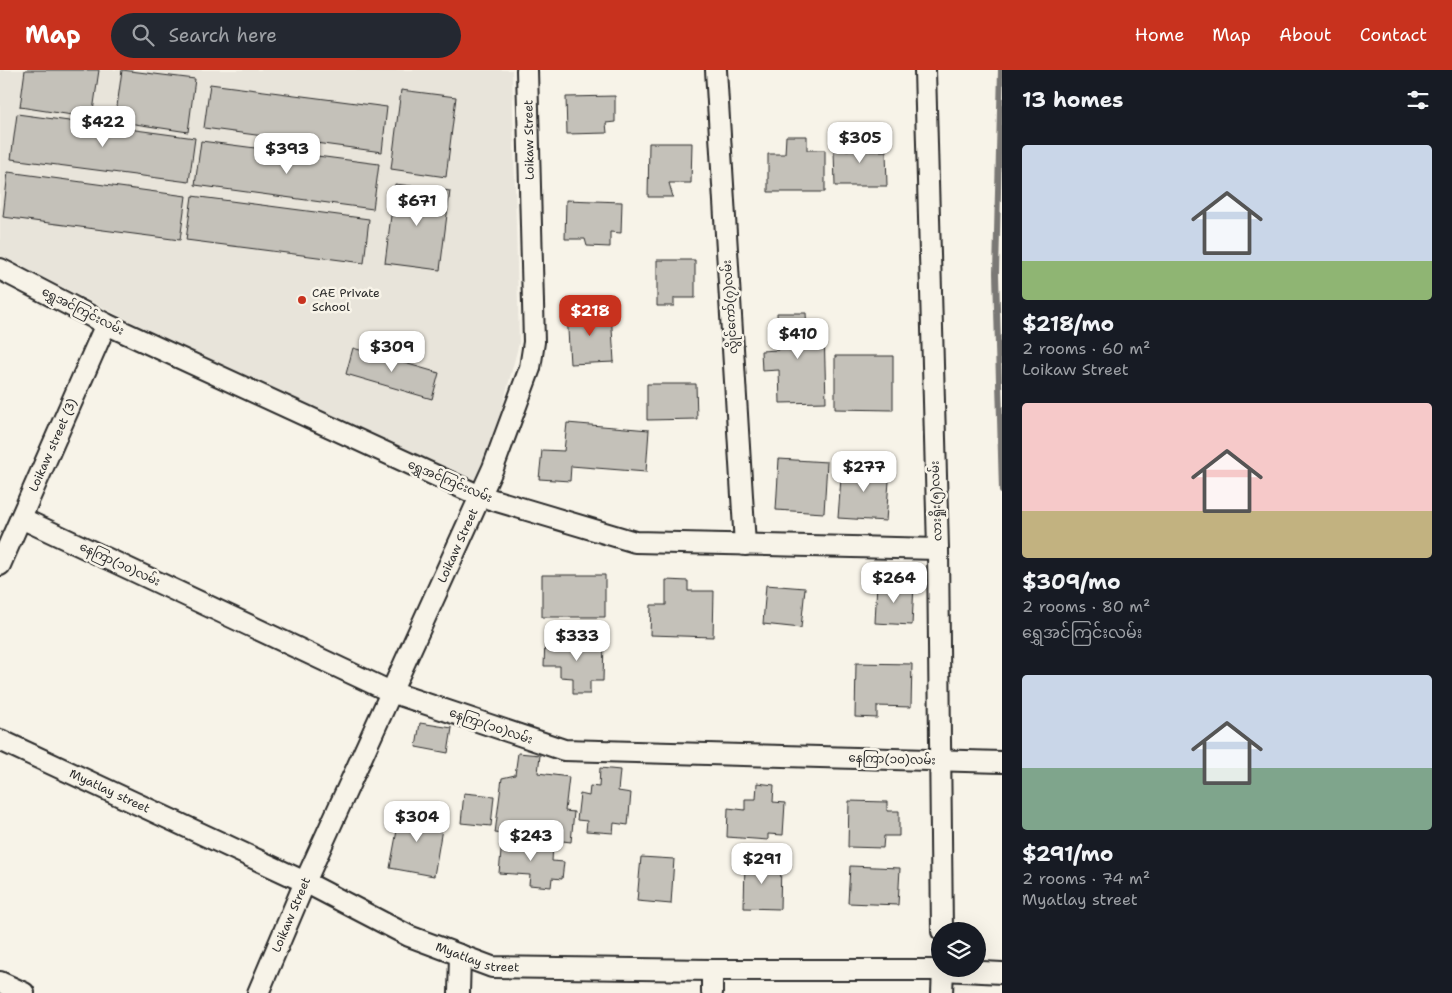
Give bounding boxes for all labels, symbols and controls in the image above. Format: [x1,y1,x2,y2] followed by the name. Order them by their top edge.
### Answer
[111,13,461,58] search box
[25,19,81,51] text: Map
[129,21,157,49] icon: search
[169,23,277,48] text: Search here
[1135,23,1184,47] text: Home
[1212,23,1251,47] text: Map
[1279,23,1332,47] text: About
[1360,23,1427,47] text: Contact
[1022,86,1123,114] text: 13 homes
[1404,86,1432,114] icon: filters
[520,100,538,180] street label: Loikaw Street
[73,106,133,148] pin: $422
[81,111,125,132] text: $422
[830,122,890,164] pin: $305
[838,127,882,148] text: $305
[257,132,317,175] pin: $393
[265,138,309,159] text: $393
[1182,178,1272,268] icon: home
[387,184,447,227] pin: $671
[397,190,437,211] text: $671
[718,259,743,355] street label: လွိုင်ကော်(၇)လမ်း
[38,282,127,340] street label: ရွှေအင်ကြင်းလမ်း
[312,285,380,315] place label: CAE Private School
[296,294,308,306] marker: CAE Private School
[560,294,620,337] pin: $218
[570,300,610,321] text: $218
[1022,310,1114,338] text: $218/mo
[768,318,828,360] pin: $410
[778,323,818,344] text: $410
[362,330,422,373] pin: $309
[370,336,414,357] text: $309
[1022,338,1150,359] text: 2 rooms · 60 m²
[1022,359,1129,380] text: Loikaw Street
[25,396,80,494] street label: Loikaw street (3)
[1182,436,1272,526] icon: home
[834,450,894,493] pin: $277
[405,455,495,508] street label: ရွှေအင်ကြင်းလမ်း
[842,456,886,477] text: $277
[926,461,947,541] street label: လားရှိုး(၅)လမ်း
[434,506,482,585] street label: Loikaw Street
[76,537,163,591] street label: နေကြာ(၁၀)လမ်း
[864,562,924,604] pin: $264
[872,567,916,588] text: $264
[1022,568,1121,596] text: $309/mo
[1022,596,1150,617] text: 2 rooms · 80 m²
[547,620,607,662] pin: $333
[1022,622,1142,643] text: ရွှေအင်ကြင်းလမ်း
[555,625,599,646] text: $333
[447,703,535,750] street label: နေကြာ(၁၀)လမ်း
[1182,708,1272,798] icon: home
[848,748,936,771] street label: နေကြာ(၁၀)လမ်း
[67,765,152,817] street label: Myatlay street
[387,800,447,843] pin: $304
[395,806,439,827] text: $304
[501,820,561,862] pin: $243
[510,825,552,846] text: $243
[1022,840,1113,868] text: $291/mo
[732,842,792,885] pin: $291
[742,848,782,869] text: $291
[1022,868,1150,889] text: 2 rooms · 74 m²
[268,875,314,955] street label: Loikaw Street
[1022,889,1138,910] text: Myatlay street
[931,922,986,977] map controls
[931,922,986,977] button: layers
[433,939,519,975] street label: Myatlay street

